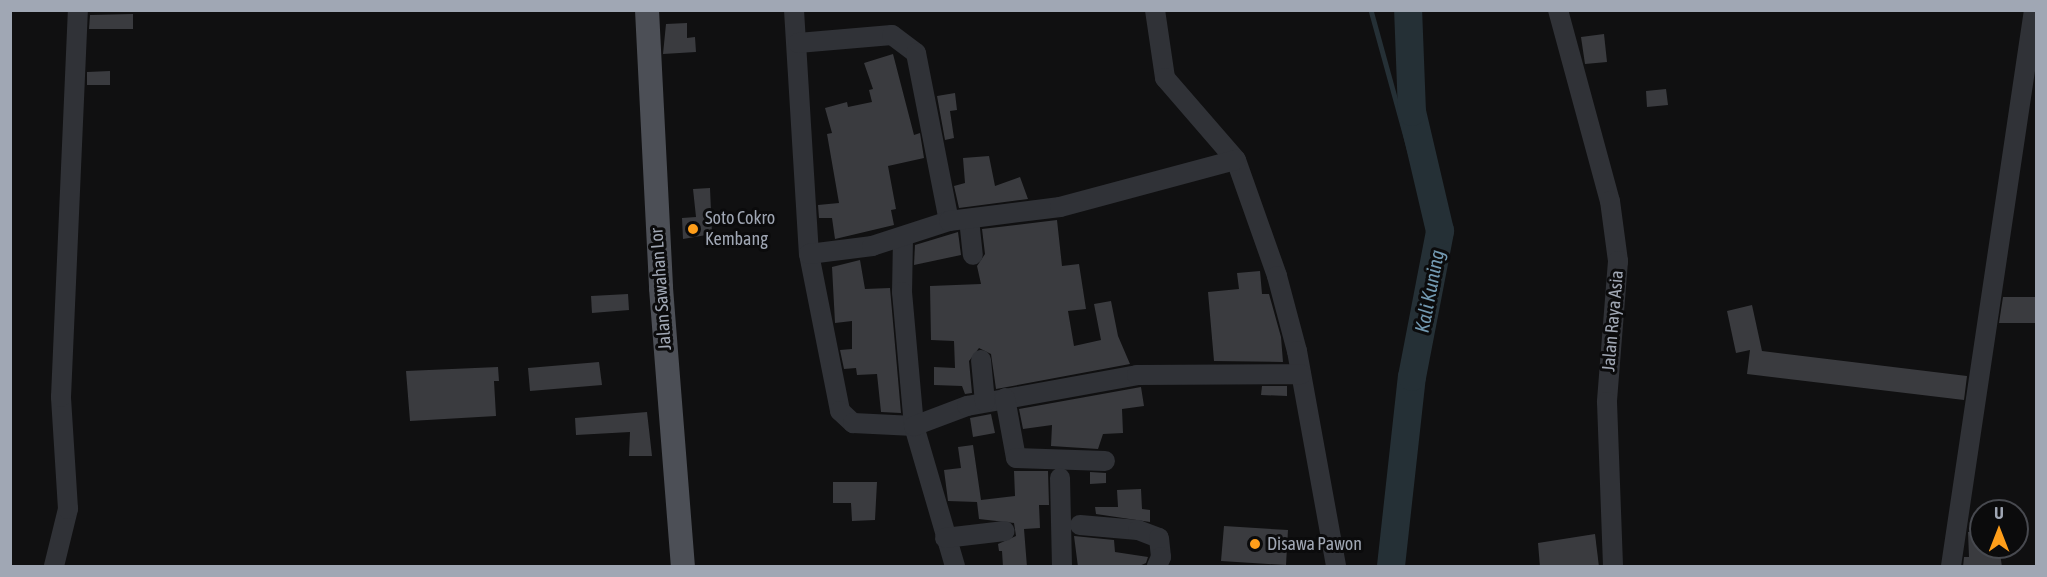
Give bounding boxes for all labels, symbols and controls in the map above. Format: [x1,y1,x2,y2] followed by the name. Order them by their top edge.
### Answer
[705,208,775,250] place label: Soto Cokro Kembang
[686,222,700,236] marker: Soto Cokro Kembang
[646,227,676,351] street label: Jalan Sawahan Lor
[1409,247,1449,335] water label: Kali Kuning
[1598,269,1628,373] street label: Jalan Raya Asia
[1969,499,2029,559] north arrow
[1994,504,2004,522] text: U
[1267,533,1362,555] place label: Disawa Pawon
[1248,537,1262,551] marker: Disawa Pawon

